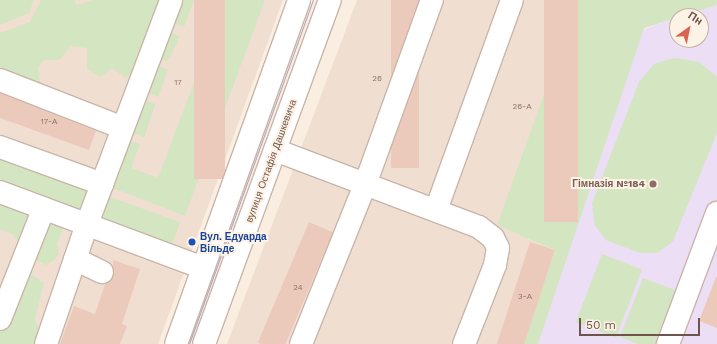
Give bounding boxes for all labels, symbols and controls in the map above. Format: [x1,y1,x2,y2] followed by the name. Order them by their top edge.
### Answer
[669,8,709,48] north arrow
[686,9,705,28] text: Пн
[372,74,382,84] house number: 26
[174,78,182,88] house number: 17
[243,98,299,224] street label: вулиця Остафія Дашкевича
[513,102,531,112] house number: 26-А
[41,117,57,127] house number: 17-А
[572,178,645,190] place label: Гімназія №184
[648,179,658,189] marker: Гімназія №184
[200,230,267,254] place label: Вул. Едуарда Вільде
[187,237,197,247] marker: Вул. Едуарда Вільде
[293,283,303,293] house number: 24
[518,292,532,302] house number: 3-А
[581,310,702,336] scale bar
[586,318,616,332] text: 50 m

